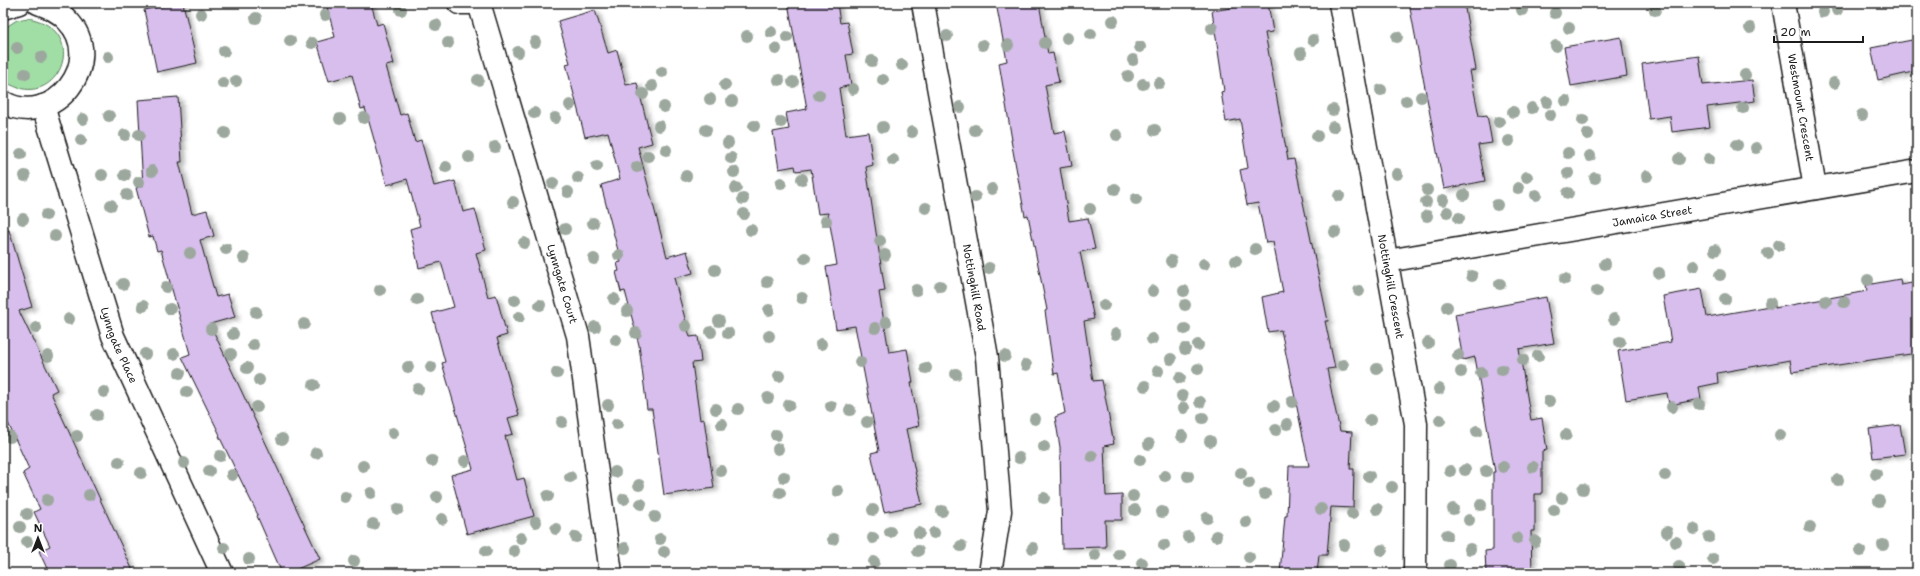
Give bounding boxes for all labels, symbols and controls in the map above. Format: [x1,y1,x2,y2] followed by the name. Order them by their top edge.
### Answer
[1774,18,1863,44] scale bar
[1780,24,1811,40] text: 20 m
[1784,52,1818,163] street label: Westmount Crescent
[1611,202,1694,230] street label: Jamaica Street
[1374,233,1408,340] street label: Nottinghill Crescent
[544,242,581,326] street label: Lynngate Court
[959,243,990,332] street label: Nottinghill Road
[97,305,141,386] street label: Lynngate Place
[18,518,58,558] north arrow
[34,521,43,536] text: N

